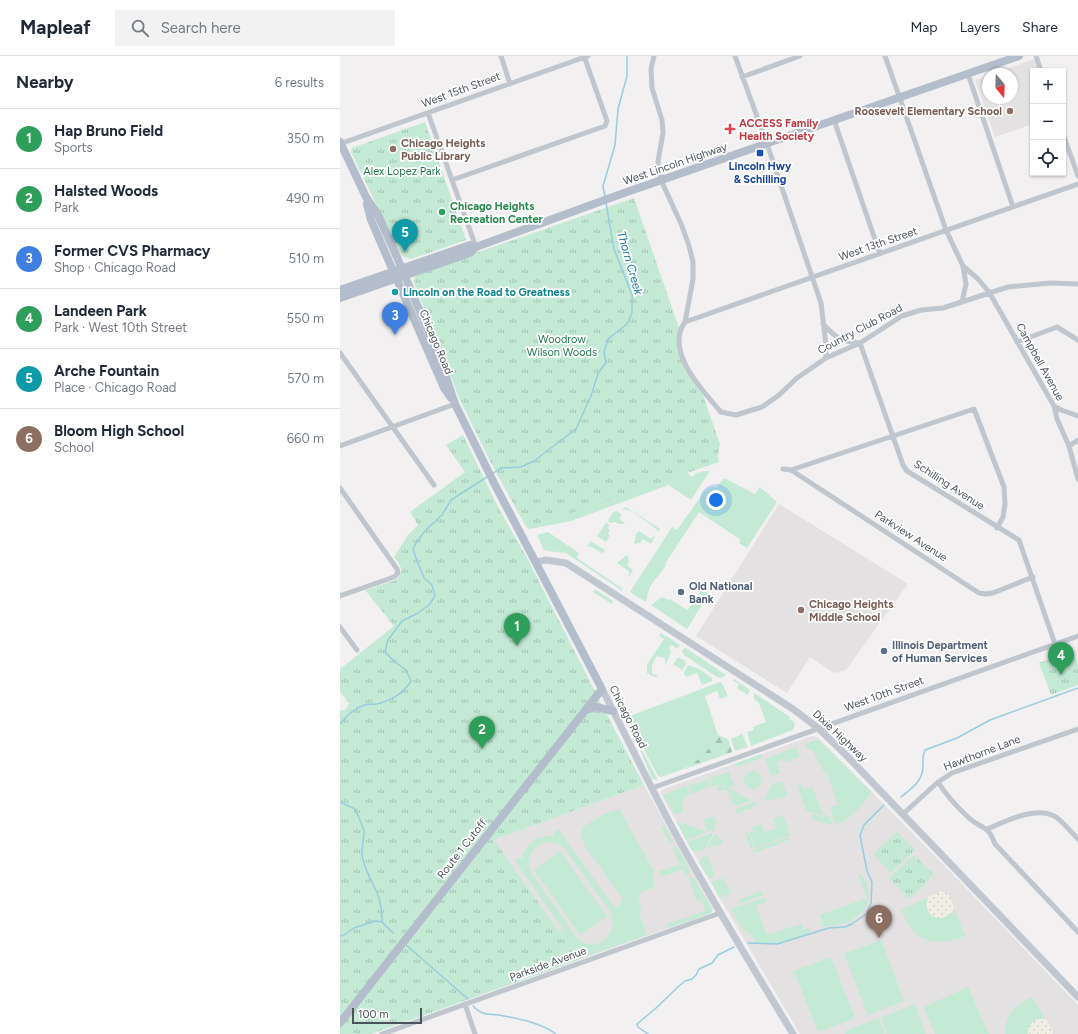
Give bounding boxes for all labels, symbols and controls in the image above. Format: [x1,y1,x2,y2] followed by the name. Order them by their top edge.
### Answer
[115,10,395,46] search box
[20,16,91,39] text: Mapleaf
[129,17,151,39] icon: search
[161,19,241,37] text: Search here
[910,19,938,36] text: Map
[960,19,1000,36] text: Layers
[1022,19,1058,36] text: Share
[982,68,1018,104] north arrow
[1030,68,1066,176] map controls
[1030,68,1066,104] button: +
[420,70,502,110] street label: West 15th Street
[16,72,74,92] text: Nearby
[275,75,324,90] text: 6 results
[1030,104,1066,140] button: −
[854,105,1002,118] place label: Roosevelt Elementary School
[1005,106,1015,116] marker: Roosevelt Elementary School
[739,117,819,143] place label: ACCESS Family Health Society
[54,122,163,140] text: Hap Bruno Field
[724,123,736,135] marker: ACCESS Family Health Society
[26,131,32,146] text: 1
[287,131,324,146] text: 350 m
[401,137,485,163] place label: Chicago Heights Public Library
[54,140,93,155] text: Sports
[621,140,729,188] street label: West Lincoln Highway
[1030,140,1066,176] button: locate
[388,144,398,154] marker: Chicago Heights Public Library
[755,148,765,158] marker: Lincoln Hwy & Schilling
[729,160,792,186] place label: Lincoln Hwy & Schilling
[363,165,441,178] park label: Alex Lopez Park
[54,182,158,200] text: Halsted Woods
[25,191,33,206] text: 2
[286,191,324,206] text: 490 m
[54,200,79,215] text: Park
[450,200,544,226] place label: Chicago Heights Recreation Center
[437,207,447,217] marker: Chicago Heights Recreation Center
[392,219,418,252] pin: 5
[837,224,919,264] street label: West 13th Street
[614,229,646,298] water label: Thorn Creek
[54,242,210,260] text: Former CVS Pharmacy
[25,251,33,266] text: 3
[289,251,324,266] text: 510 m
[54,260,176,275] text: Shop · Chicago Road
[403,286,570,299] place label: Lincoln on the Road to Greatness
[390,287,400,297] marker: Lincoln on the Road to Greatness
[815,301,905,357] street label: Country Club Road
[54,302,147,320] text: Landeen Park
[382,302,408,335] pin: 3
[417,308,455,376] street label: Chicago Road
[25,311,33,326] text: 4
[286,311,324,326] text: 550 m
[54,320,187,335] text: Park · West 10th Street
[1013,321,1067,403] street label: Campbell Avenue
[527,333,597,359] park label: Woodrow Wilson Woods
[54,362,159,380] text: Arche Fountain
[25,371,33,386] text: 5
[287,371,324,386] text: 570 m
[54,380,177,395] text: Place · Chicago Road
[54,422,184,440] text: Bloom High School
[25,431,33,446] text: 6
[287,431,324,446] text: 660 m
[54,440,94,455] text: School
[911,457,987,513] street label: Schilling Avenue
[706,490,726,510] your location
[872,508,950,564] street label: Parkview Avenue
[689,580,753,606] place label: Old National Bank
[676,587,686,597] marker: Old National Bank
[809,598,893,624] place label: Chicago Heights Middle School
[796,605,806,615] marker: Chicago Heights Middle School
[504,613,530,646] pin: 1
[892,639,989,665] place label: Illinois Department of Human Services
[1048,642,1074,675] pin: 4
[879,646,889,656] marker: Illinois Department of Human Services
[843,674,925,714] street label: West 10th Street
[607,683,649,751] street label: Chicago Road
[810,707,870,765] street label: Dixie Highway
[469,716,495,749] pin: 2
[942,732,1022,774] street label: Hawthorne Lane
[435,816,490,881] street label: Route 1 Cutoff
[866,905,892,938] pin: 6
[508,944,588,984] street label: Parkside Avenue
[352,1006,422,1025] scale bar
[358,1008,389,1021] text: 100 m

